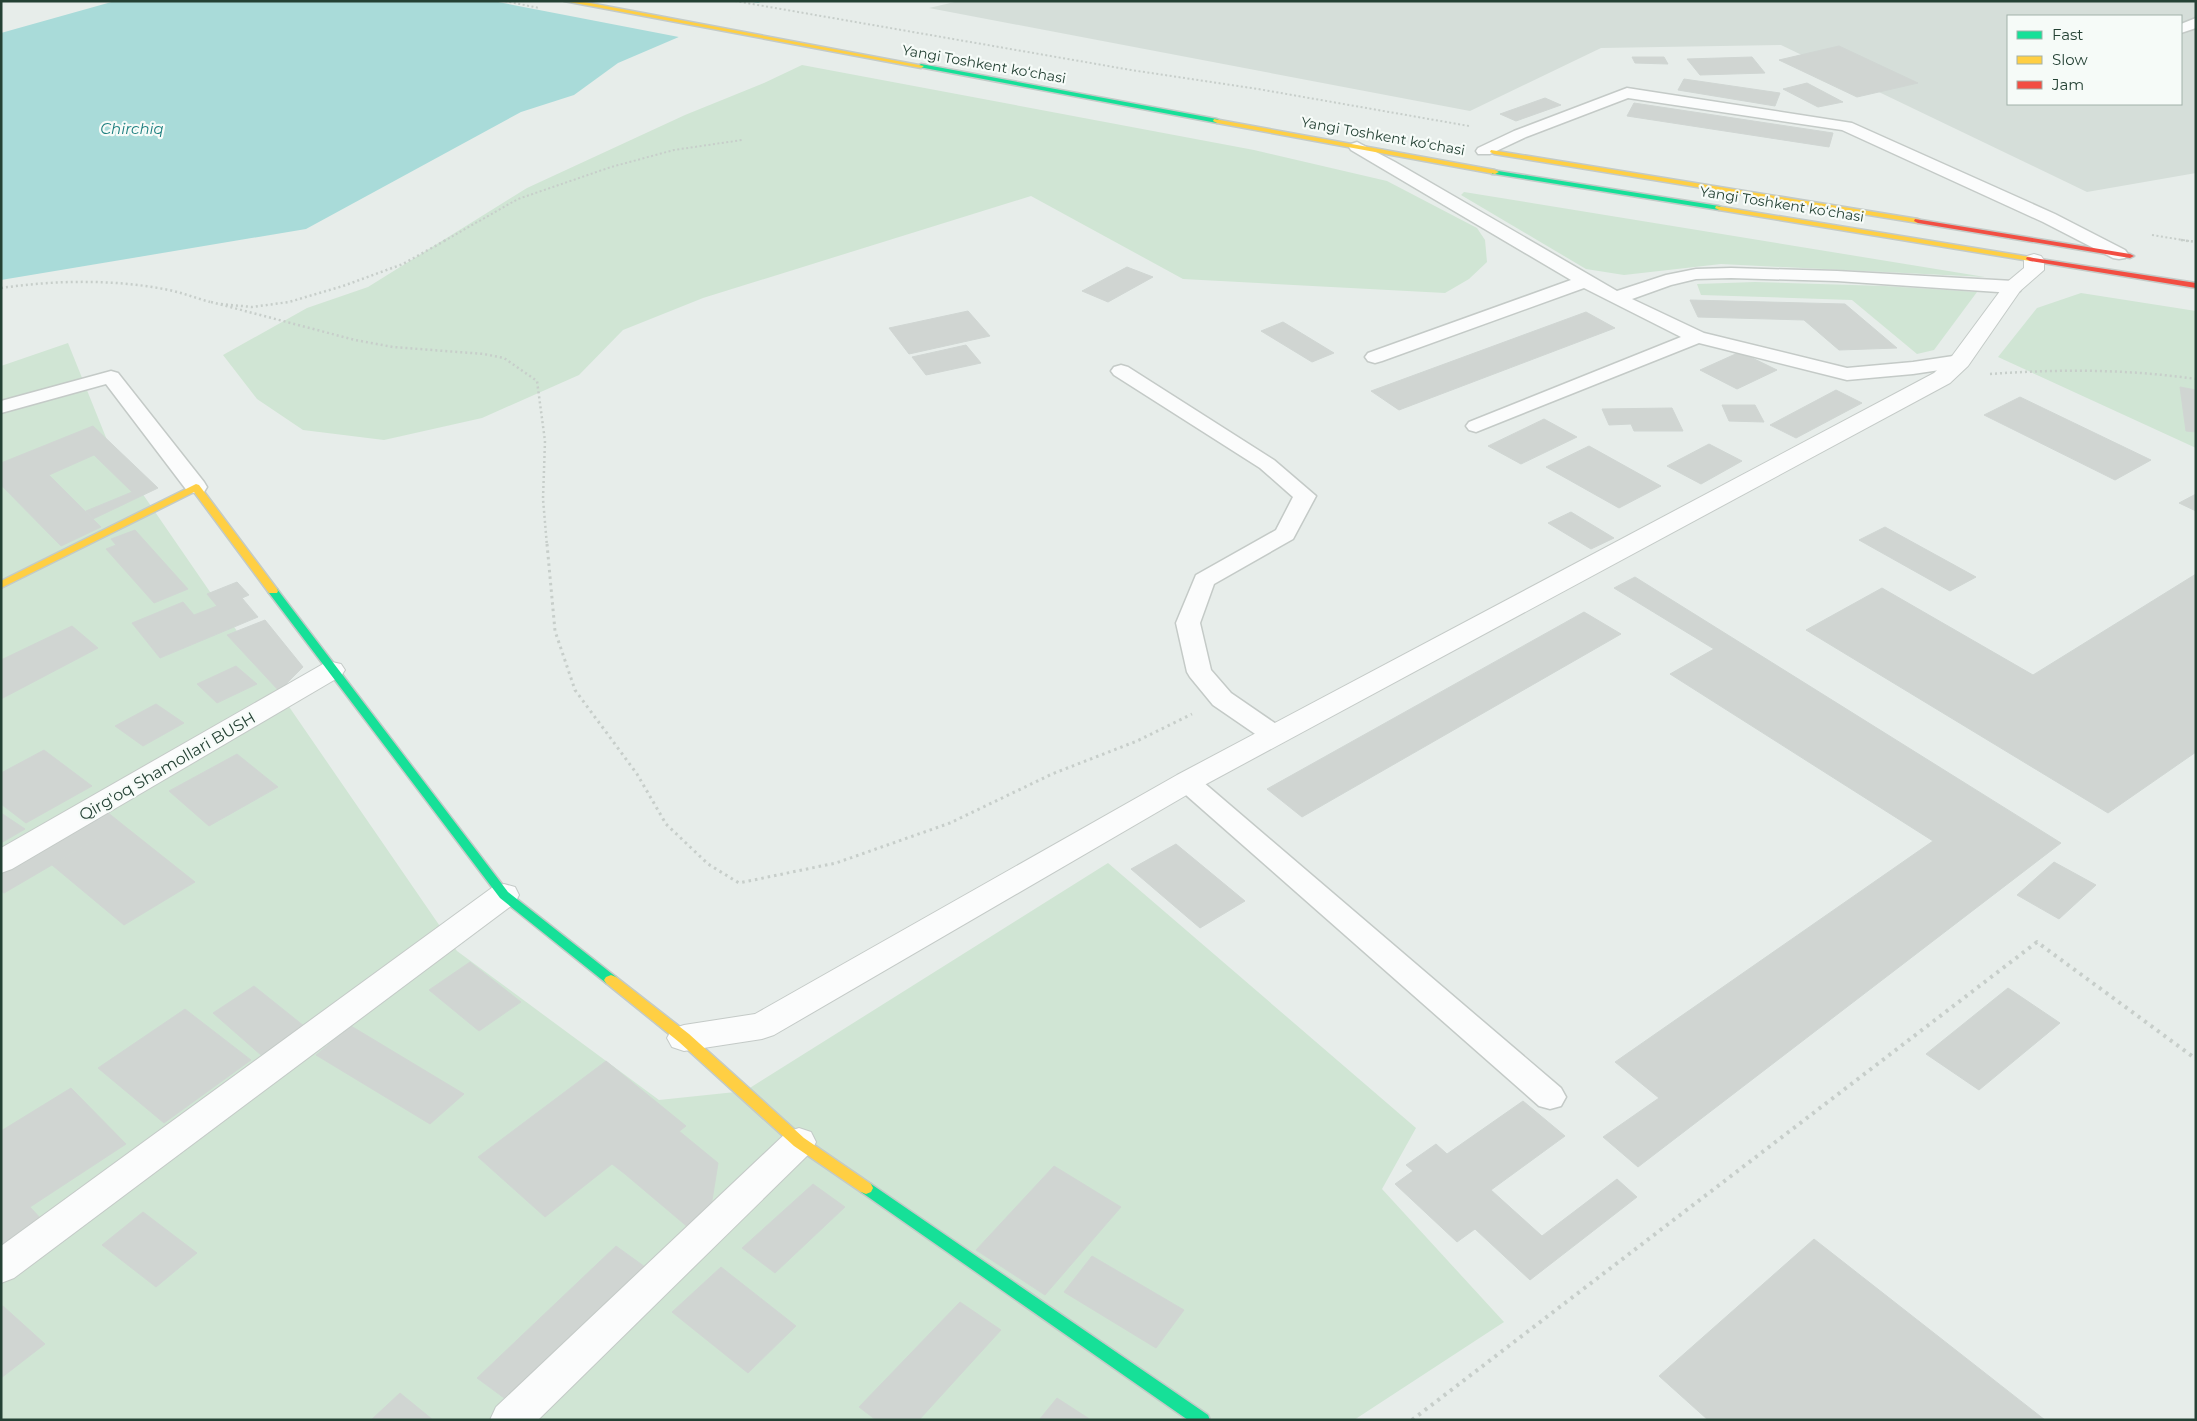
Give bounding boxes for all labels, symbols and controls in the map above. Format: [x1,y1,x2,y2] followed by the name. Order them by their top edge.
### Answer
[2007,15,2182,105] legend
[2052,25,2083,44] text: Fast
[901,41,1067,87] street label: Yangi Toshkent ko‘chasi
[2052,50,2088,69] text: Slow
[2051,75,2084,94] text: Jam
[1300,113,1466,159] street label: Yangi Toshkent ko‘chasi
[100,119,164,138] water label: Chirchiq
[1699,182,1865,226] street label: Yangi Toshkent ko‘chasi
[76,708,259,825] street label: Qirg'oq Shamollari BUSH

